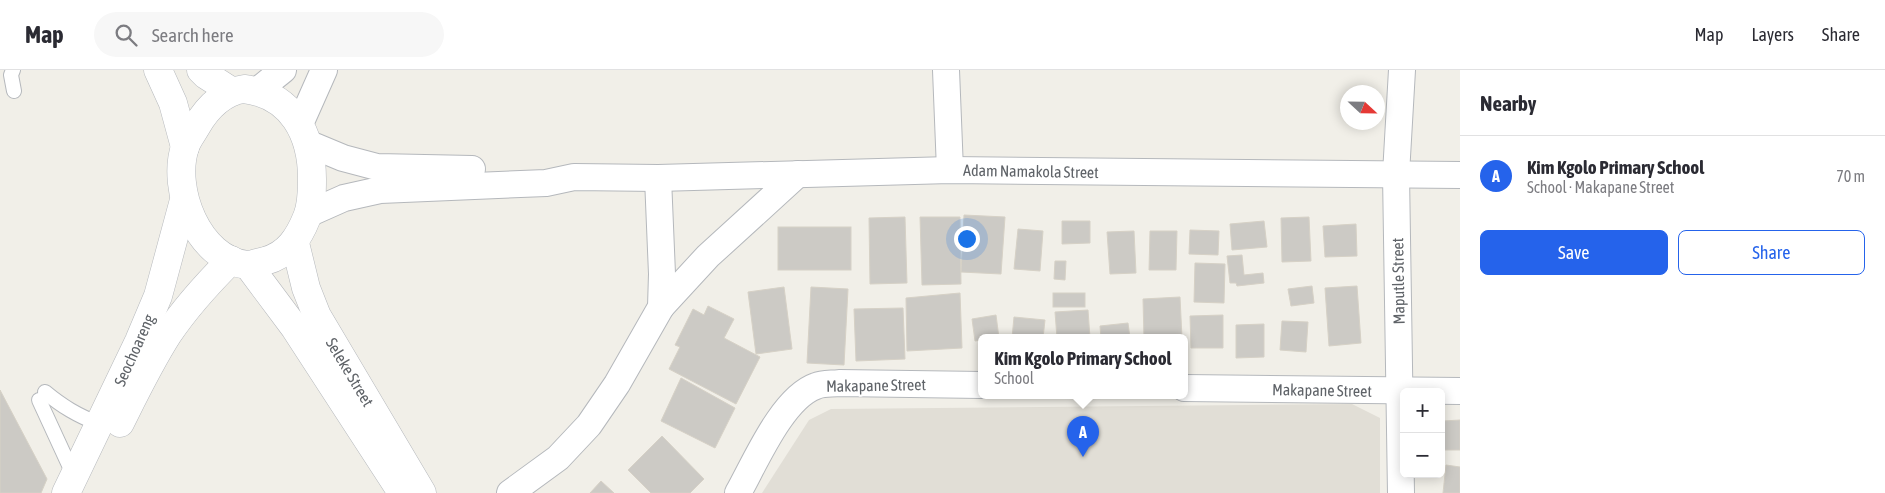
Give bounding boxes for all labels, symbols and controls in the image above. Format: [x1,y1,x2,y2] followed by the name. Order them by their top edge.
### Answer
[94,12,444,57] search box
[25,21,64,48] text: Map
[112,21,140,49] icon: search
[152,24,234,46] text: Search here
[1694,24,1723,45] text: Map
[1751,24,1794,45] text: Layers
[1822,24,1860,45] text: Share
[1340,85,1385,130] north arrow
[1480,91,1536,115] text: Nearby
[1527,156,1704,178] text: Kim Kgolo Primary School
[963,161,1099,181] street label: Adam Namakola Street
[1492,167,1500,185] text: A
[1836,167,1865,185] text: 70 m
[1527,178,1674,196] text: School · Makapane Street
[954,226,980,252] your location
[1480,230,1668,275] button: Save
[1678,230,1865,275] button: Share
[1388,237,1409,325] street label: Maputle Street
[110,311,159,389] street label: Seochoareng
[978,334,1188,399] popup
[323,335,378,410] street label: Seleke Street
[994,347,1172,369] text: Kim Kgolo Primary School
[994,369,1034,387] text: School
[826,375,927,396] street label: Makapane Street
[1272,380,1373,401] street label: Makapane Street
[1400,388,1445,478] map controls
[1400,388,1445,433] button: +
[1067,416,1099,457] pin: A
[1400,433,1445,478] button: −

